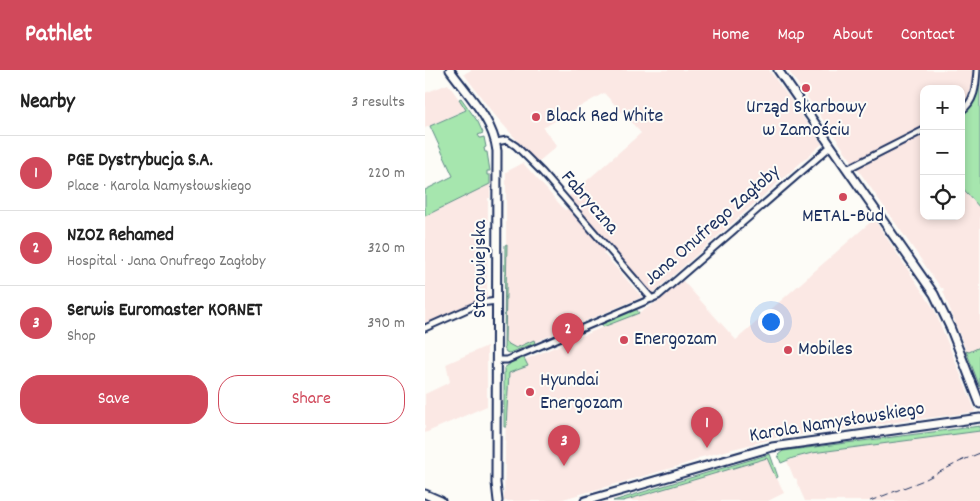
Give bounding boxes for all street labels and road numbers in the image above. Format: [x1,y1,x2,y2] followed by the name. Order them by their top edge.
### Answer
[639,158,788,293] street label: Jana Onufrego Zagłoby
[553,165,625,242] street label: Fabryczna
[467,219,495,318] street label: Starowiejska
[748,395,927,451] street label: Karola Namysłowskiego

